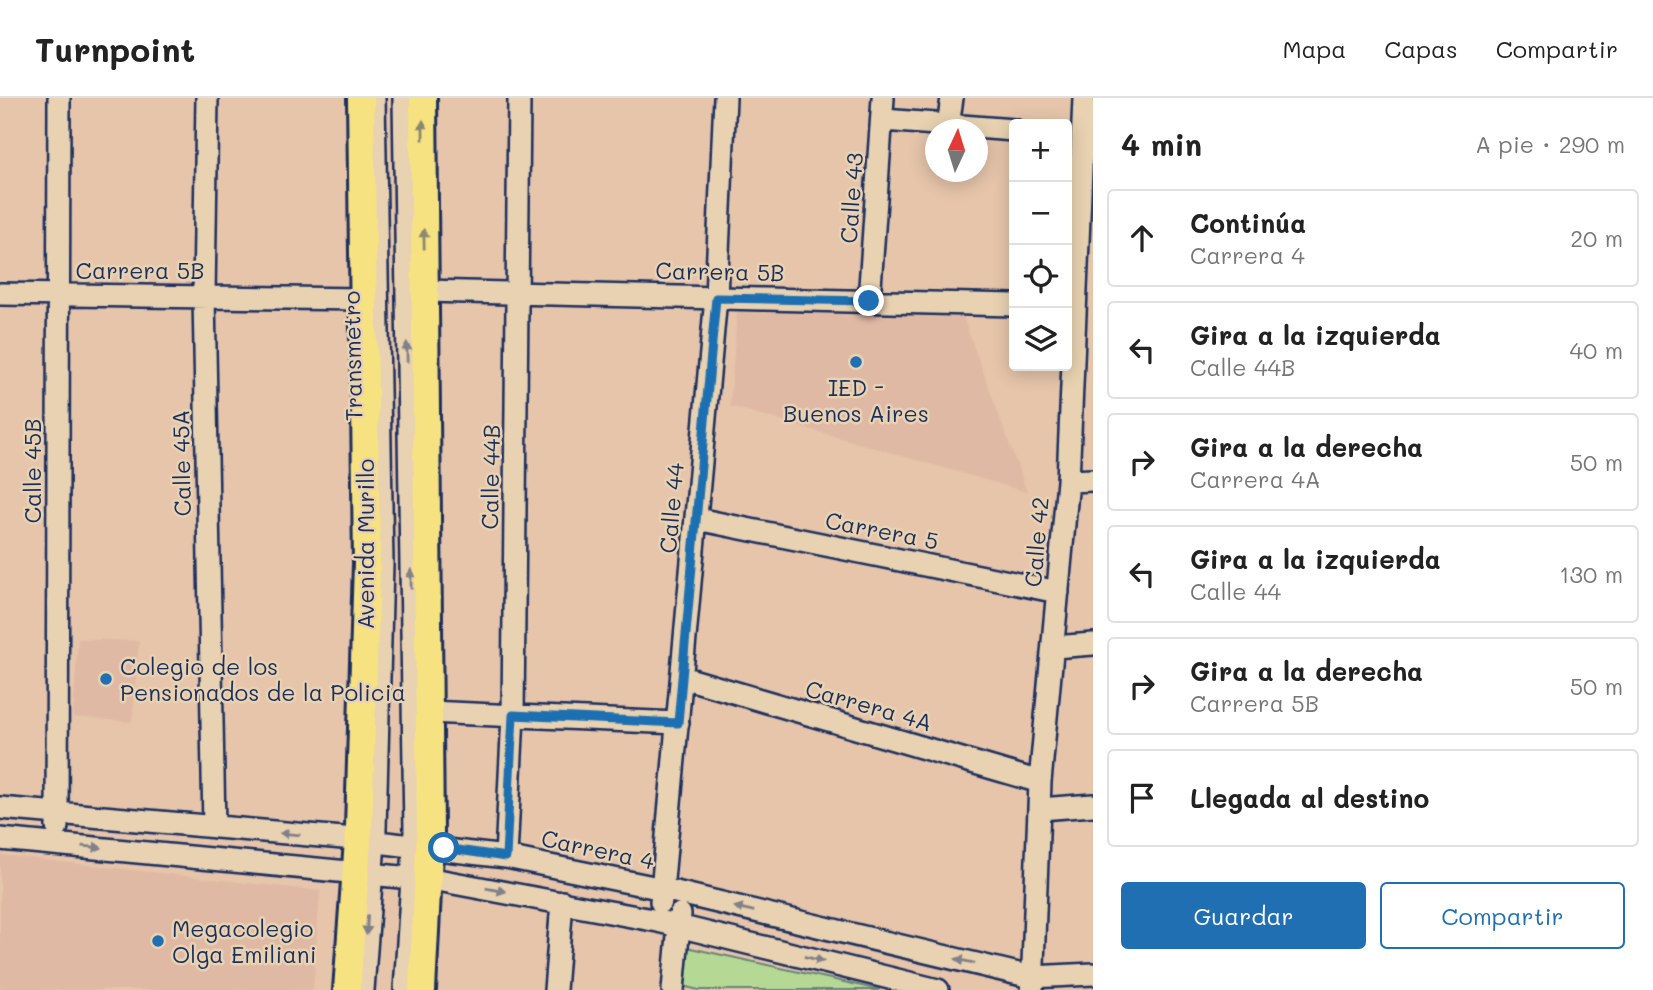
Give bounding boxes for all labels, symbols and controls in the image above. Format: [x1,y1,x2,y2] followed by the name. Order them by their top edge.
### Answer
[35,27,195,70] text: Turnpoint
[1282,33,1346,64] text: Mapa
[1384,33,1458,64] text: Capas
[1496,33,1618,64] text: Compartir
[417,118,429,140] one-way arrow
[925,119,988,182] north arrow
[1009,119,1072,371] map controls
[1009,119,1072,182] button: +
[1121,124,1202,164] text: 4 min
[1475,129,1625,159] text: A pie · 290 m
[833,152,869,244] street label: Calle 43
[1009,182,1072,245] button: −
[1190,206,1306,240] text: Continúa
[1123,219,1161,257] icon: ahead
[1570,223,1623,253] text: 20 m
[419,228,430,250] one-way arrow
[1190,240,1305,270] text: Carrera 4
[1009,245,1072,308] button: locate
[75,255,205,285] street label: Carrera 5B
[655,255,785,287] street label: Carrera 5B
[853,285,884,316] route end
[336,291,368,421] street label: Transmetro
[1009,308,1072,371] button: layers
[1190,318,1441,352] text: Gira a la izquierda
[1123,331,1161,369] icon: left
[1570,335,1623,365] text: 40 m
[401,340,412,362] one-way arrow
[1190,352,1295,382] text: Calle 44B
[848,354,864,370] marker: IED - Buenos Aires
[783,372,929,428] place label: IED - Buenos Aires
[165,409,197,517] street label: Calle 45A
[17,418,47,524] street label: Calle 45B
[474,424,506,530] street label: Calle 44B
[1190,430,1423,464] text: Gira a la derecha
[1123,443,1161,481] icon: right
[1570,447,1623,477] text: 50 m
[350,459,380,629] street label: Avenida Murillo
[652,461,690,555] street label: Calle 44
[1190,464,1321,494] text: Carrera 4A
[1017,496,1055,588] street label: Calle 42
[823,504,941,556] street label: Carrera 5
[1190,542,1441,576] text: Gira a la izquierda
[1123,555,1161,593] icon: left
[1559,559,1623,589] text: 130 m
[406,568,417,590] one-way arrow
[1190,576,1281,606] text: Calle 44
[120,651,406,707] place label: Colegio de los Pensionados de la Policia
[1190,654,1423,688] text: Gira a la derecha
[1123,667,1161,705] icon: right
[98,671,114,687] marker: Colegio de los Pensionados de la Policia
[1570,671,1623,701] text: 50 m
[802,673,936,737] street label: Carrera 4A
[1190,688,1319,718] text: Carrera 5B
[1123,779,1161,817] icon: arrive
[1190,781,1429,815] text: Llegada al destino
[539,822,658,876] street label: Carrera 4
[279,828,301,839] one-way arrow
[428,832,459,863] route start
[82,842,104,853] one-way arrow
[1121,882,1366,949] button: Guardar
[1380,882,1625,949] button: Compartir
[485,885,507,896] one-way arrow
[732,903,754,914] one-way arrow
[172,913,317,969] place label: Megacolegio Olga Emiliani
[362,915,373,937] one-way arrow
[150,933,166,949] marker: Megacolegio Olga Emiliani
[803,954,825,965] one-way arrow
[954,956,976,967] one-way arrow

